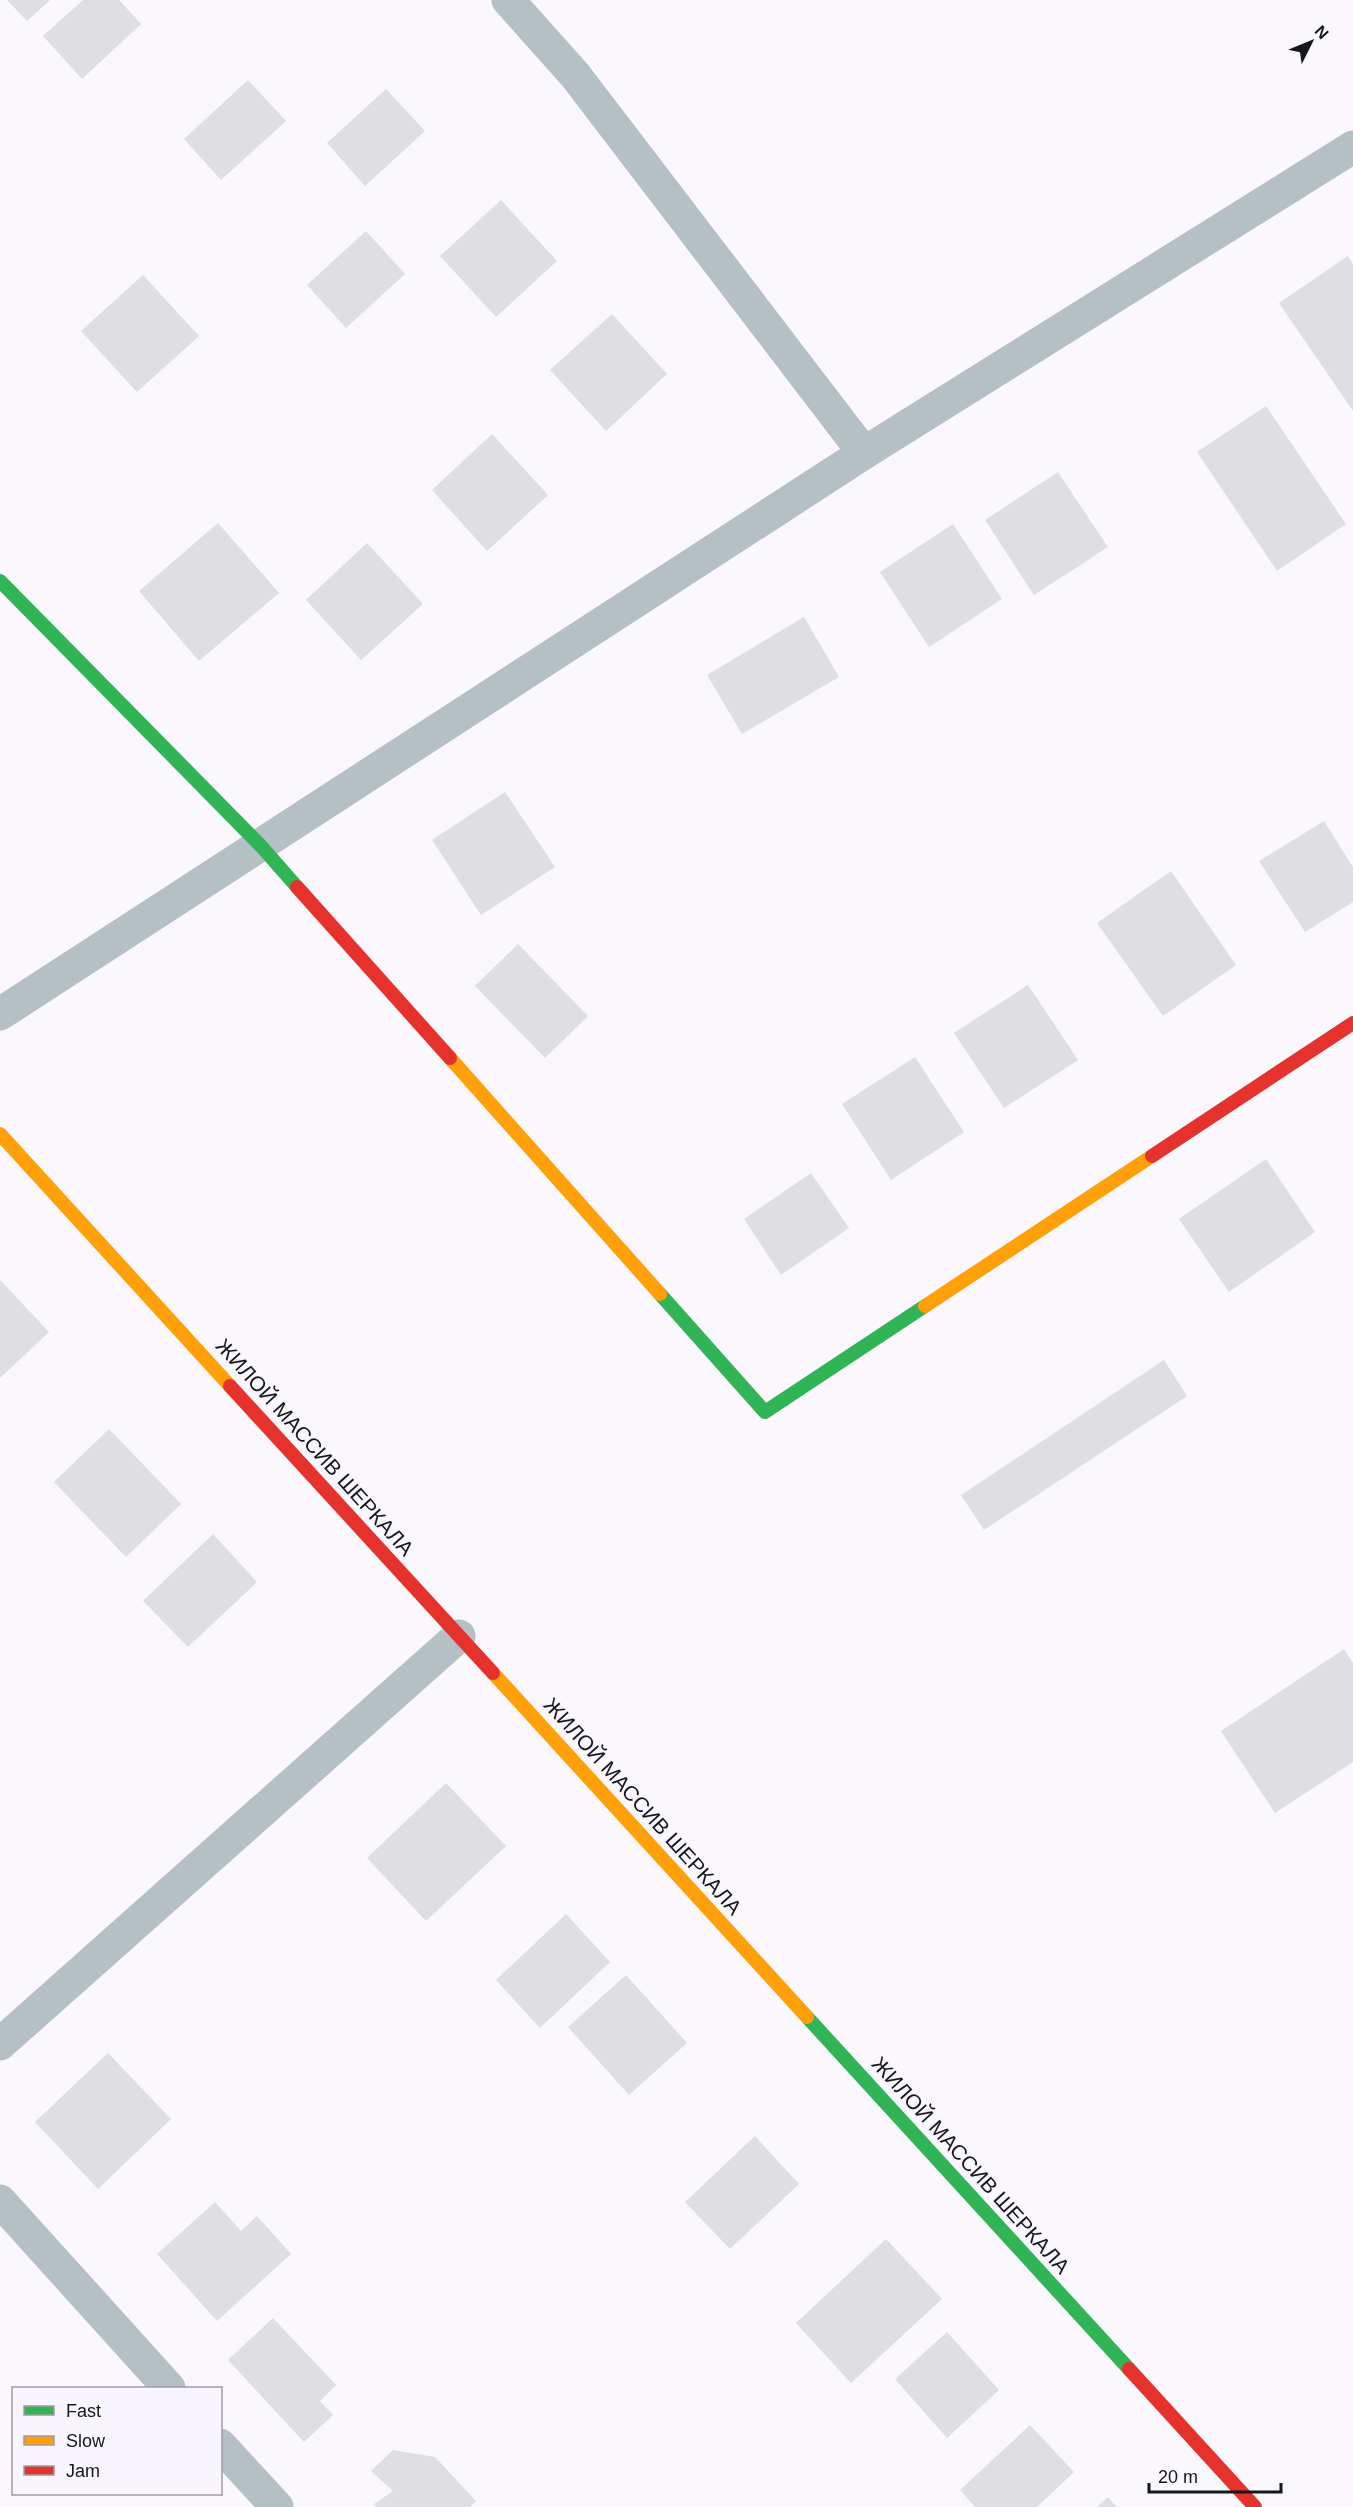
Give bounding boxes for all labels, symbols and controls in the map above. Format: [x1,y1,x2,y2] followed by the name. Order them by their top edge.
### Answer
[1281,12,1341,72] north arrow
[1311,22,1332,42] text: N
[212,1334,418,1560] street label: ЖИЛОЙ МАССИВ ШЕРКАЛА
[540,1693,746,1919] street label: ЖИЛОЙ МАССИВ ШЕРКАЛА
[868,2052,1074,2278] street label: ЖИЛОЙ МАССИВ ШЕРКАЛА
[12,2387,222,2495] legend
[66,2401,101,2421] text: Fast
[66,2431,106,2451] text: Slow
[1149,2456,1281,2494] scale bar
[66,2461,100,2481] text: Jam
[1158,2467,1198,2487] text: 20 m

